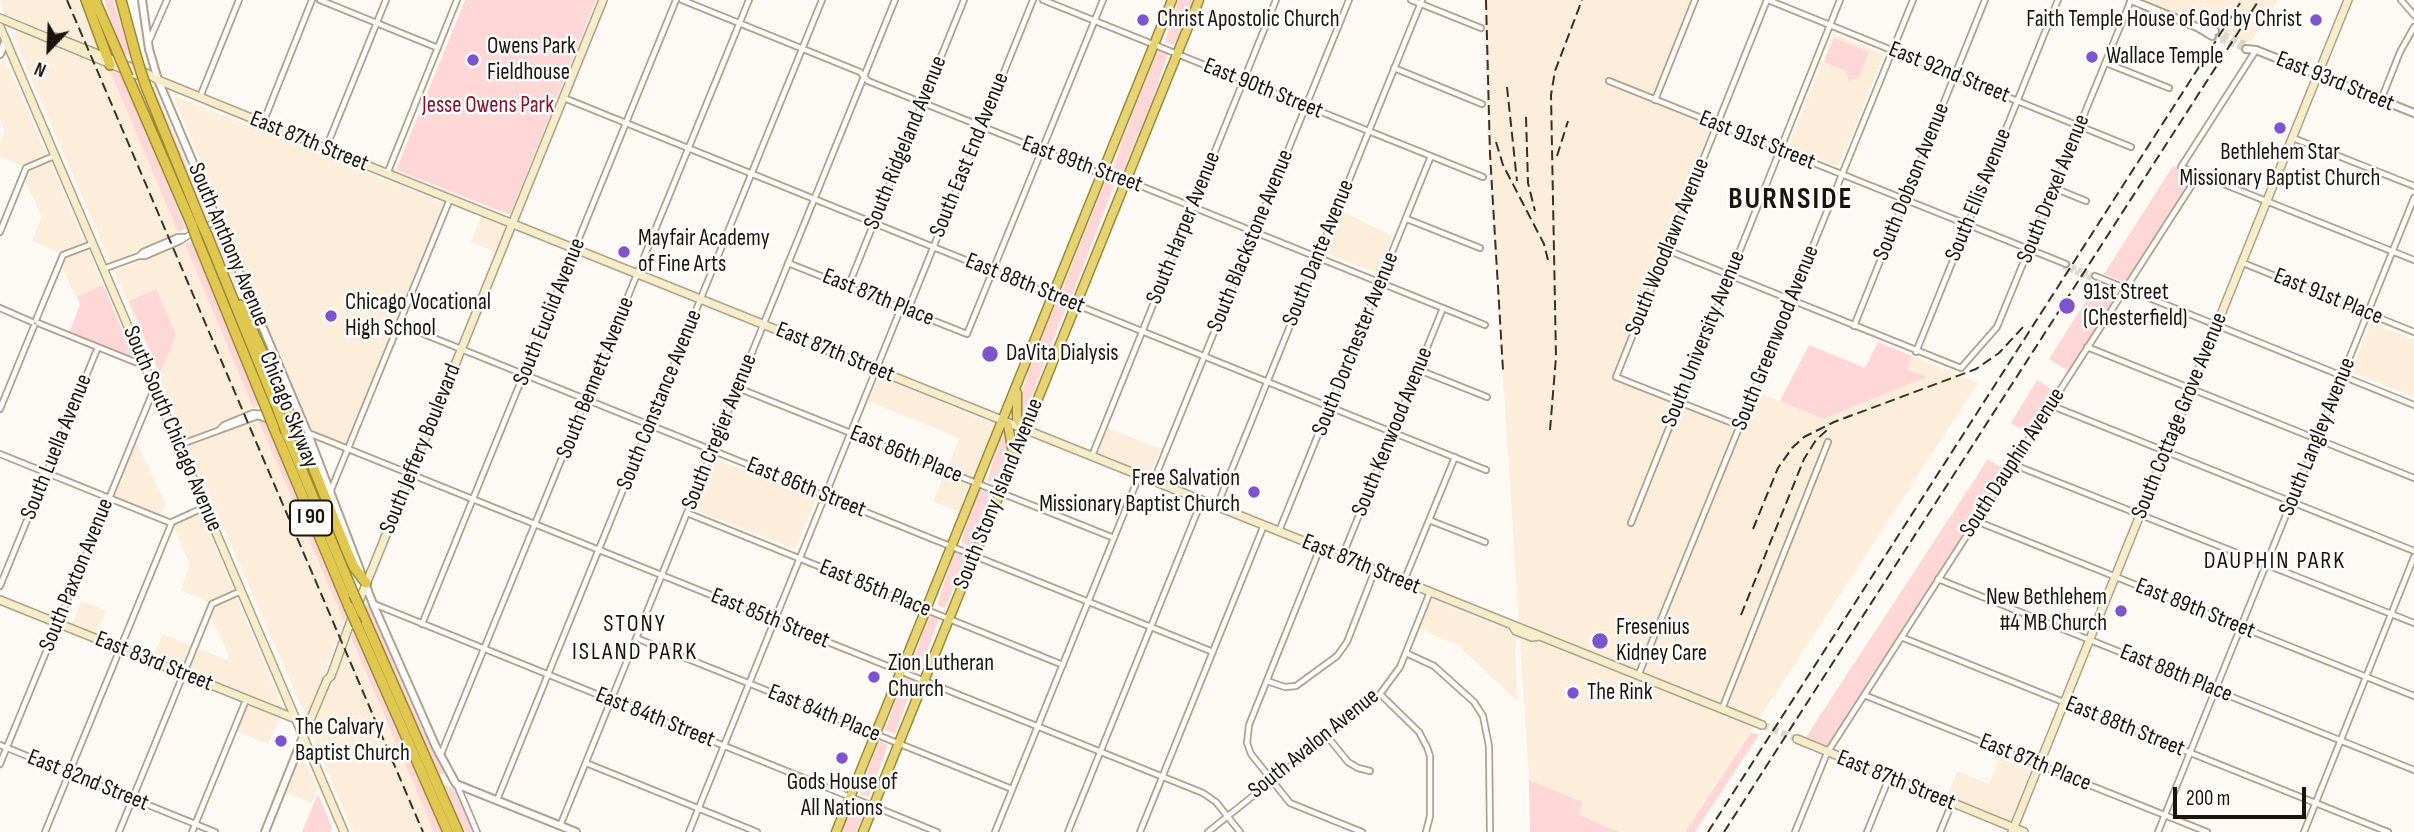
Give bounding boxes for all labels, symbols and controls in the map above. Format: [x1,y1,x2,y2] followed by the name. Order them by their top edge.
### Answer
[1157,6,1340,34] place label: Christ Apostolic Church
[2026,6,2302,34] place label: Faith Temple House of God by Christ
[1135,12,1151,28] marker: Christ Apostolic Church
[2308,12,2324,28] marker: Faith Temple House of God by Christ
[14,14,84,84] north arrow
[487,33,576,87] place label: Owens Park Fieldhouse
[1884,36,2014,110] street label: East 92nd Street
[2106,43,2224,71] place label: Wallace Temple
[2272,46,2398,118] street label: East 93rd Street
[2084,49,2100,65] marker: Wallace Temple
[465,52,481,68] marker: Owens Park Fieldhouse
[859,52,953,234] street label: South Ridgeland Avenue
[1199,53,1327,125] street label: East 90th Street
[31,56,50,81] text: N
[924,69,1016,241] street label: South East End Avenue
[422,92,554,120] park label: Jesse Owens Park
[1868,99,1956,265] street label: South Dobson Avenue
[1695,105,1819,177] street label: East 91st Street
[246,106,372,178] street label: East 87th Street
[2012,111,2096,267] street label: South Drexel Avenue
[2272,120,2288,136] marker: Bethlehem Star Missionary Baptist Church
[1940,125,2018,265] street label: South Ellis Avenue
[1018,130,1146,200] street label: East 89th Street
[2180,139,2380,193] place label: Bethlehem Star Missionary Baptist Church
[1202,146,1300,336] street label: South Blackstone Avenue
[1141,148,1227,308] street label: South Harper Avenue
[1620,154,1716,340] street label: South Woodlawn Avenue
[181,159,275,331] street label: South Anthony Avenue
[1277,176,1361,330] street label: South Dante Avenue
[1729,182,1853,218] district label: BURNSIDE
[638,225,770,279] place label: Mayfair Academy of Fine Arts
[508,234,592,390] street label: South Euclid Avenue
[1726,242,1826,434] street label: South Greenwood Avenue
[616,244,632,260] marker: Mayfair Academy of Fine Arts
[1656,247,1752,431] street label: South University Avenue
[961,248,1089,320] street label: East 88th Street
[1307,248,1405,440] street label: South Dorchester Avenue
[818,263,938,333] street label: East 87th Place
[2269,263,2387,331] street label: East 91st Place
[2083,279,2188,333] place label: 91st Street (Chesterfield)
[345,289,491,343] place label: Chicago Vocational High School
[551,293,641,463] street label: South Bennett Avenue
[2057,296,2077,316] marker: 91st Street (Chesterfield)
[611,306,709,494] street label: South Constance Avenue
[323,308,339,324] marker: Chicago Vocational High School
[2126,309,2234,523] street label: South Cottage Grove Avenue
[772,317,898,389] street label: East 87th Street
[116,322,228,536] street label: South South Chicago Avenue
[1006,340,1118,368] place label: DaVita Dialysis
[1346,343,1440,521] street label: South Kenwood Avenue
[980,344,1000,364] marker: DaVita Dialysis
[252,348,324,472] street label: Chicago Skyway
[676,350,764,514] street label: South Cregier Avenue
[2274,354,2362,520] street label: South Langley Avenue
[374,360,468,538] street label: South Jeffery Boulevard
[15,370,99,524] street label: South Luella Avenue
[1954,383,2072,543] street label: South Dauphin Avenue
[948,395,1050,593] street label: South Stony Island Avenue
[846,420,966,490] street label: East 86th Place
[742,452,870,524] street label: East 86th Street
[1039,465,1240,519] place label: Free Salvation Missionary Baptist Church
[1246,484,1262,500] marker: Free Salvation Missionary Baptist Church
[34,495,120,655] street label: South Paxton Avenue
[290,500,332,536] road number: I 90
[1298,529,1424,601] street label: East 87th Street
[2205,548,2345,576] district label: DAUPHIN PARK
[815,554,935,624] street label: East 85th Place
[2131,573,2259,645] street label: East 89th Street
[707,583,833,655] street label: East 85th Street
[1986,584,2107,638] place label: New Bethlehem #4 MB Church
[2113,603,2129,619] marker: New Bethlehem #4 MB Church
[573,611,697,667] district label: STONY ISLAND PARK
[1616,614,1707,668] place label: Fresenius Kidney Care
[91,626,217,698] street label: East 83rd Street
[1590,631,1610,651] marker: Fresenius Kidney Care
[2116,639,2236,709] street label: East 88th Place
[888,650,994,704] place label: Zion Lutheran Church
[866,669,882,685] marker: Zion Lutheran Church
[764,679,884,749] street label: East 84th Place
[1587,679,1652,707] place label: The Rink
[591,682,719,754] street label: East 84th Street
[1243,683,1385,805] street label: South Avalon Avenue
[1565,685,1581,701] marker: The Rink
[2061,691,2189,763] street label: East 88th Street
[295,714,410,768] place label: The Calvary Baptist Church
[1975,728,2095,798] street label: East 87th Place
[273,733,289,749] marker: The Calvary Baptist Church
[23,744,153,818] street label: East 82nd Street
[1833,745,1959,817] street label: East 87th Street
[834,750,850,766] marker: Gods House of All Nations
[787,769,897,823] place label: Gods House of All Nations
[2176,772,2309,816] scale bar
[2186,786,2230,811] text: 200 m

